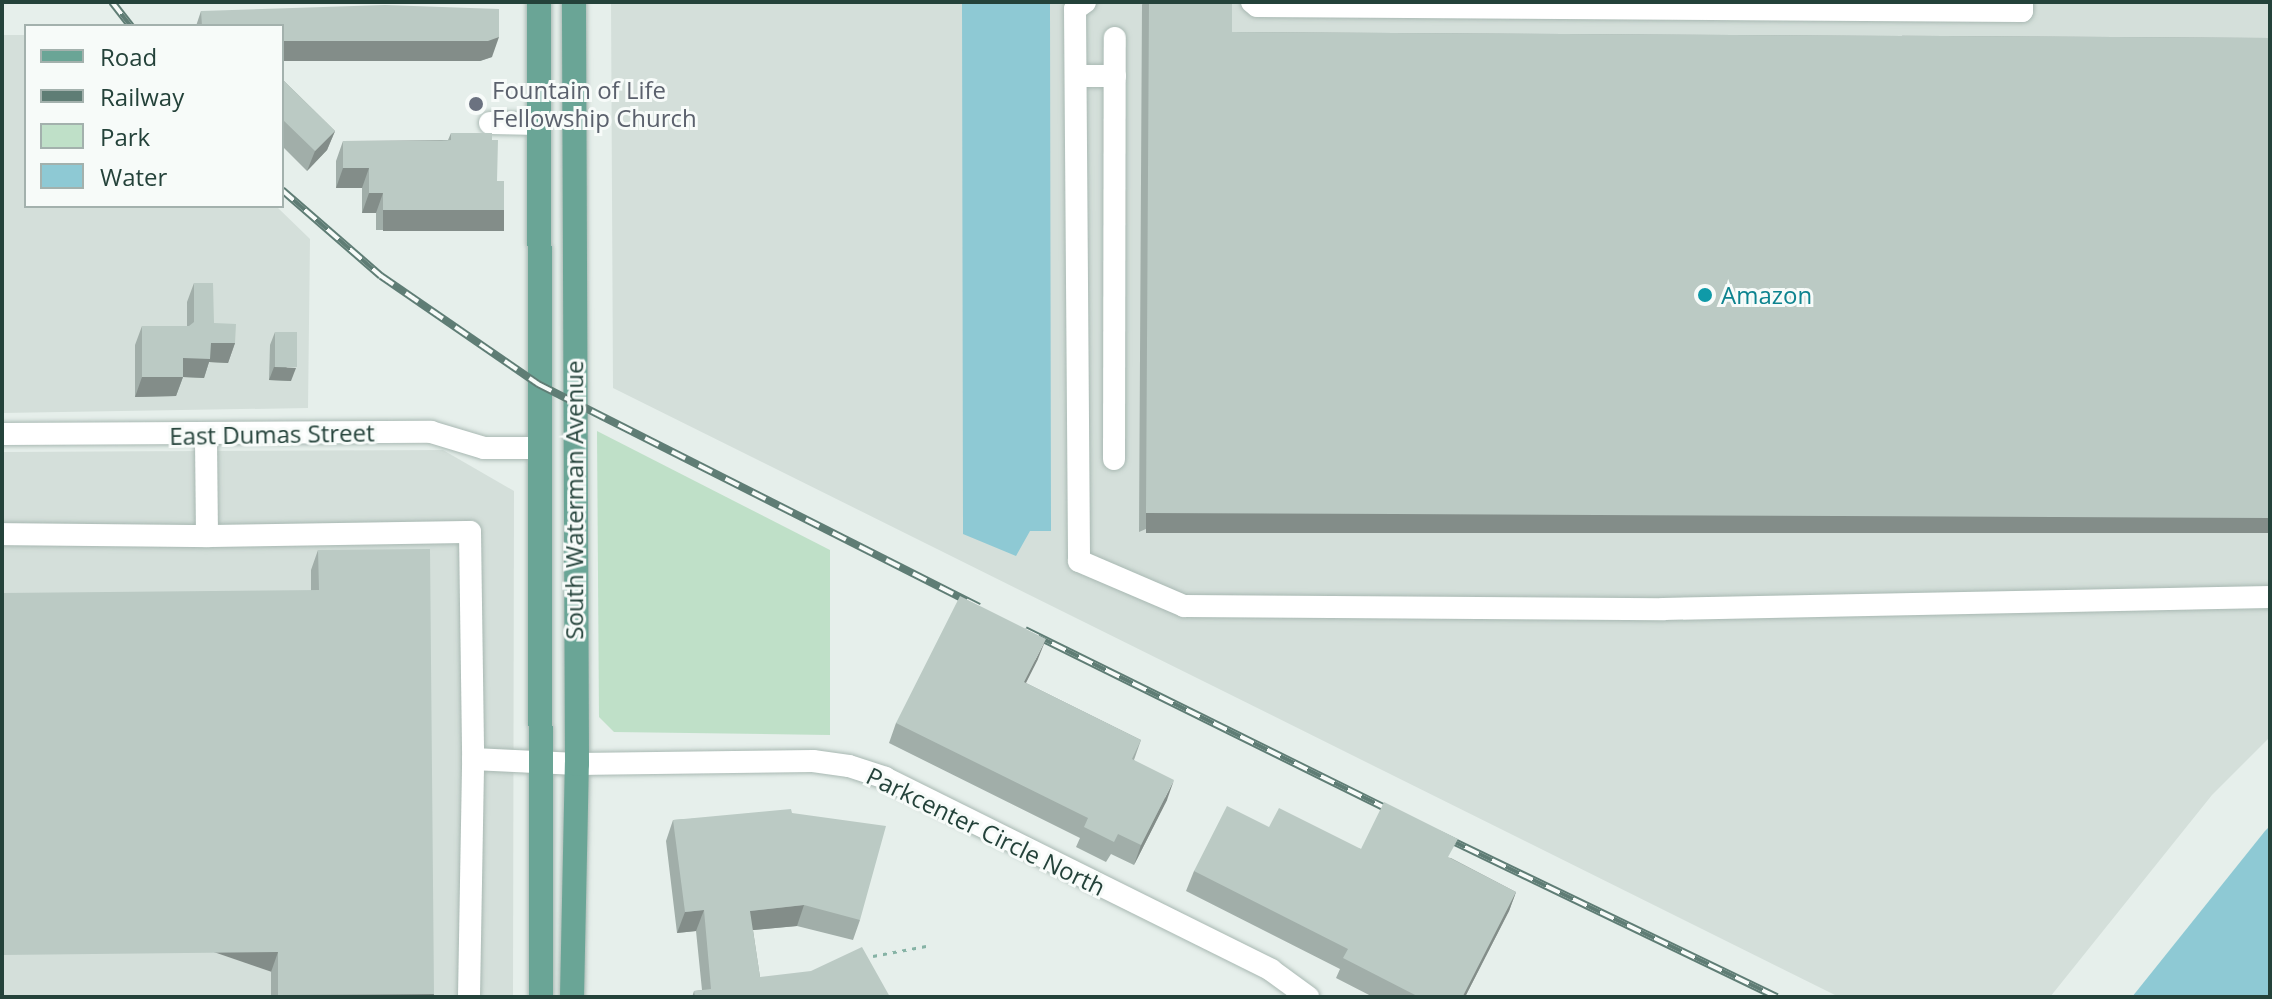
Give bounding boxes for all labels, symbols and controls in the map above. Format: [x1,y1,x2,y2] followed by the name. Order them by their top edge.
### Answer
[24,24,284,208] legend
[100,40,157,73] text: Road
[492,76,697,132] place label: Fountain of Life Fellowship Church
[100,80,184,113] text: Railway
[467,95,485,113] marker: Fountain of Life Fellowship Church
[100,120,150,153] text: Park
[100,160,167,193] text: Water
[1721,281,1812,309] place label: Amazon
[1696,286,1714,304] marker: Amazon
[560,360,588,640] street label: South Waterman Avenue
[169,418,375,450] street label: East Dumas Street
[862,761,1110,901] street label: Parkcenter Circle North

